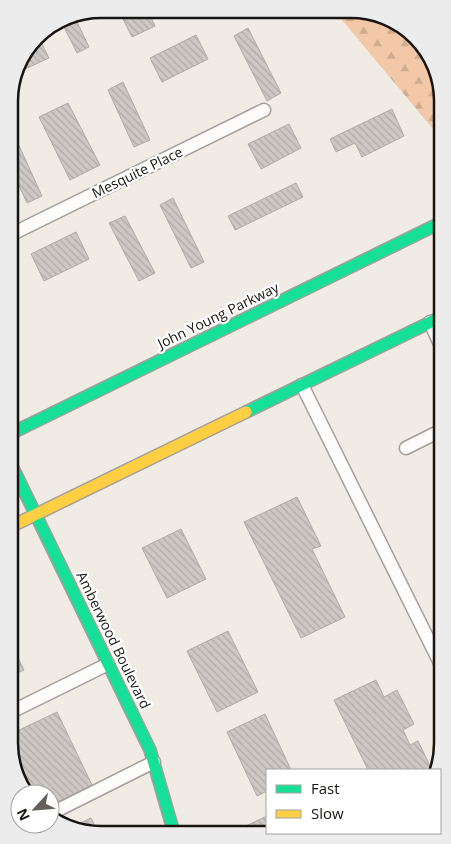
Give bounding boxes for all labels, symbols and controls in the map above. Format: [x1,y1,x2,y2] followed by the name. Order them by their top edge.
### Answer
[89,142,186,202] street label: Mesquite Place
[152,277,283,353] street label: John Young Parkway
[73,568,155,712] street label: Amberwood Boulevard
[266,769,441,834] legend
[311,778,340,798] text: Fast
[10,784,60,834] north arrow
[311,803,344,823] text: Slow
[12,806,34,824] text: N

